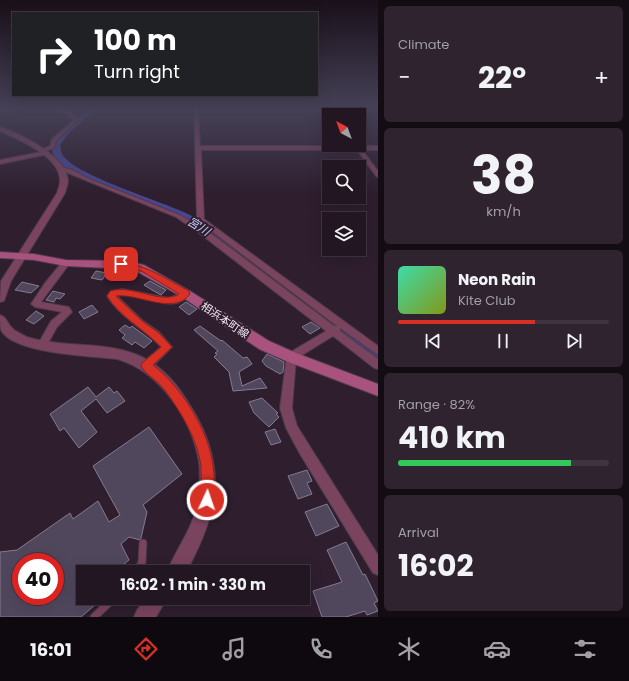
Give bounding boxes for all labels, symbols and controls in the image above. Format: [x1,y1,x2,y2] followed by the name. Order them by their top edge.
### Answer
[94,21,177,60] text: 100 m
[28,28,80,80] icon: right
[398,35,449,54] text: Climate
[478,56,526,99] text: 22°
[94,59,180,84] text: Turn right
[398,62,410,93] text: −
[594,62,609,93] text: +
[322,108,366,152] north arrow
[322,108,366,256] map controls
[471,139,536,212] text: 38
[322,160,366,204] button: search
[486,202,521,221] text: km/h
[184,212,215,241] water label: 宮川
[322,212,366,256] button: layers
[104,247,138,281] pin
[110,253,132,275] icon: arrive
[458,269,536,290] text: Neon Rain
[458,291,516,310] text: Kite Club
[198,298,252,342] street label: 相浜本町線
[422,330,444,352] icon: previous
[492,330,514,352] icon: pause
[563,330,585,352] icon: next
[398,395,475,414] text: Range · 82%
[398,416,506,459] text: 410 km
[186,479,228,521] position arrow
[398,523,439,542] text: Arrival
[398,544,474,587] text: 16:02
[12,553,64,605] speed limit sign: 40
[120,574,266,595] text: 16:02 · 1 min · 330 m
[132,635,160,663] icon: directions
[220,635,248,663] icon: music
[307,635,335,663] icon: phone
[395,635,423,663] icon: climate
[483,635,511,663] icon: car
[571,635,599,663] icon: filters
[30,637,72,662] text: 16:01

